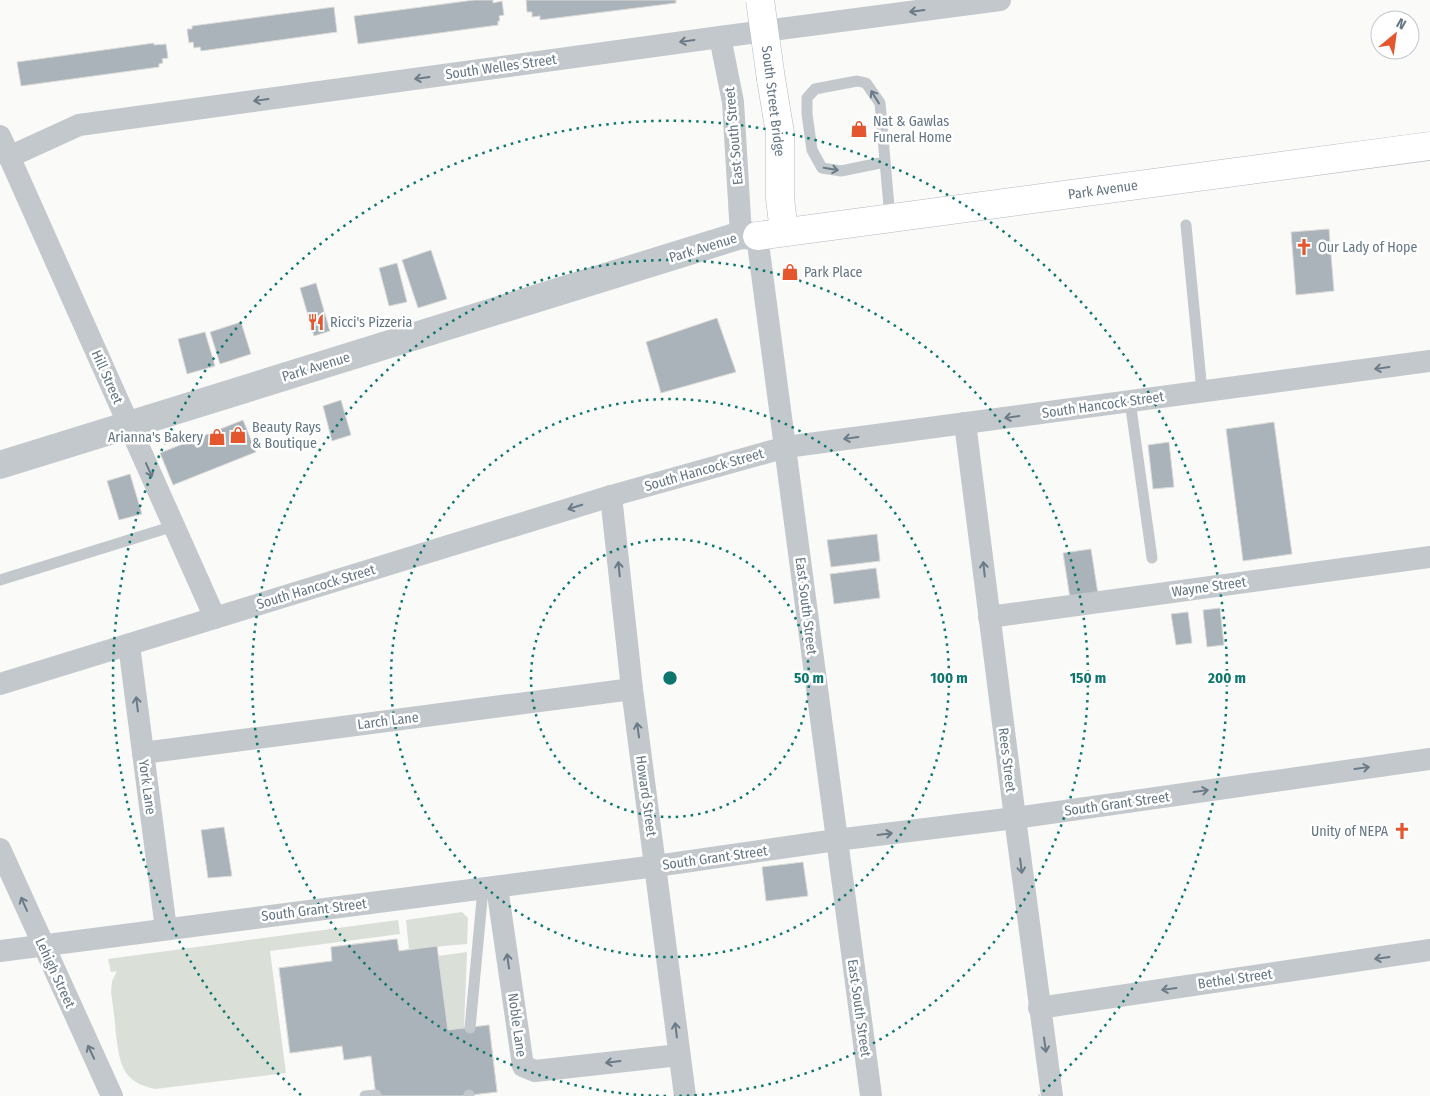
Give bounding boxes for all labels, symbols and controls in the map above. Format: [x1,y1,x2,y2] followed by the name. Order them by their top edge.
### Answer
[910,6,926,16] one-way arrow
[1370,10,1420,60] north arrow
[1393,15,1409,34] text: N
[679,37,695,47] one-way arrow
[758,45,788,157] street label: South Street Bridge
[444,51,558,83] street label: South Welles Street
[414,73,430,83] one-way arrow
[721,86,747,186] street label: East South Street
[870,91,880,105] one-way arrow
[253,96,269,106] one-way arrow
[873,113,952,146] place label: Nat & Gawlas Funeral Home
[849,119,869,139] shop icon: Nat & Gawlas Funeral Home
[822,165,838,175] one-way arrow
[1067,177,1139,203] street label: Park Avenue
[667,230,739,266] street label: Park Avenue
[1294,237,1314,257] church icon: Our Lady of Hope
[1318,239,1418,256] place label: Our Lady of Hope
[780,262,800,282] shop icon: Park Place
[804,264,863,281] place label: Park Place
[306,312,326,332] restaurant icon: Ricci's Pizzeria
[330,314,413,331] place label: Ricci's Pizzeria
[88,347,127,407] street label: Hill Street
[280,349,352,385] street label: Park Avenue
[1374,363,1390,373] one-way arrow
[1041,388,1165,422] street label: South Hancock Street
[1005,412,1021,422] one-way arrow
[252,419,321,452] place label: Beauty Rays & Boutique
[228,425,248,445] shop icon: Beauty Rays & Boutique
[207,427,227,447] shop icon: Arianna's Bakery
[108,429,204,446] place label: Arianna's Bakery
[844,434,860,444] one-way arrow
[643,445,766,495] street label: South Hancock Street
[144,462,154,477] one-way arrow
[568,502,584,512] one-way arrow
[792,556,820,656] street label: East South Street
[255,561,378,613] street label: South Hancock Street
[614,561,624,577] one-way arrow
[979,561,989,577] one-way arrow
[1171,573,1248,601] street label: Wayne Street
[661,669,679,687] centre of rings
[794,669,824,687] text: 50 m
[930,669,968,687] text: 100 m
[1070,669,1106,687] text: 150 m
[1207,669,1246,687] text: 200 m
[132,697,142,713] one-way arrow
[356,709,420,733] street label: Larch Lane
[633,723,643,739] one-way arrow
[995,727,1019,794] street label: Rees Street
[632,755,660,838] street label: Howard Street
[135,758,159,816] street label: York Lane
[1354,763,1370,773] one-way arrow
[1193,786,1209,796] one-way arrow
[1063,788,1171,820] street label: South Grant Street
[1392,821,1412,841] church icon: Unity of NEPA
[1311,823,1389,840] place label: Unity of NEPA
[876,829,892,839] one-way arrow
[661,842,769,874] street label: South Grant Street
[1016,858,1026,874] one-way arrow
[260,895,368,925] street label: South Grant Street
[19,897,29,912] one-way arrow
[31,935,79,1011] street label: Lehigh Street
[1374,953,1390,963] one-way arrow
[503,954,513,970] one-way arrow
[844,958,874,1058] street label: East South Street
[1197,965,1274,993] street label: Bethel Street
[1161,984,1177,994] one-way arrow
[504,992,530,1058] street label: Noble Lane
[671,1023,681,1039] one-way arrow
[1040,1037,1050,1053] one-way arrow
[86,1045,96,1060] one-way arrow
[606,1057,622,1067] one-way arrow

